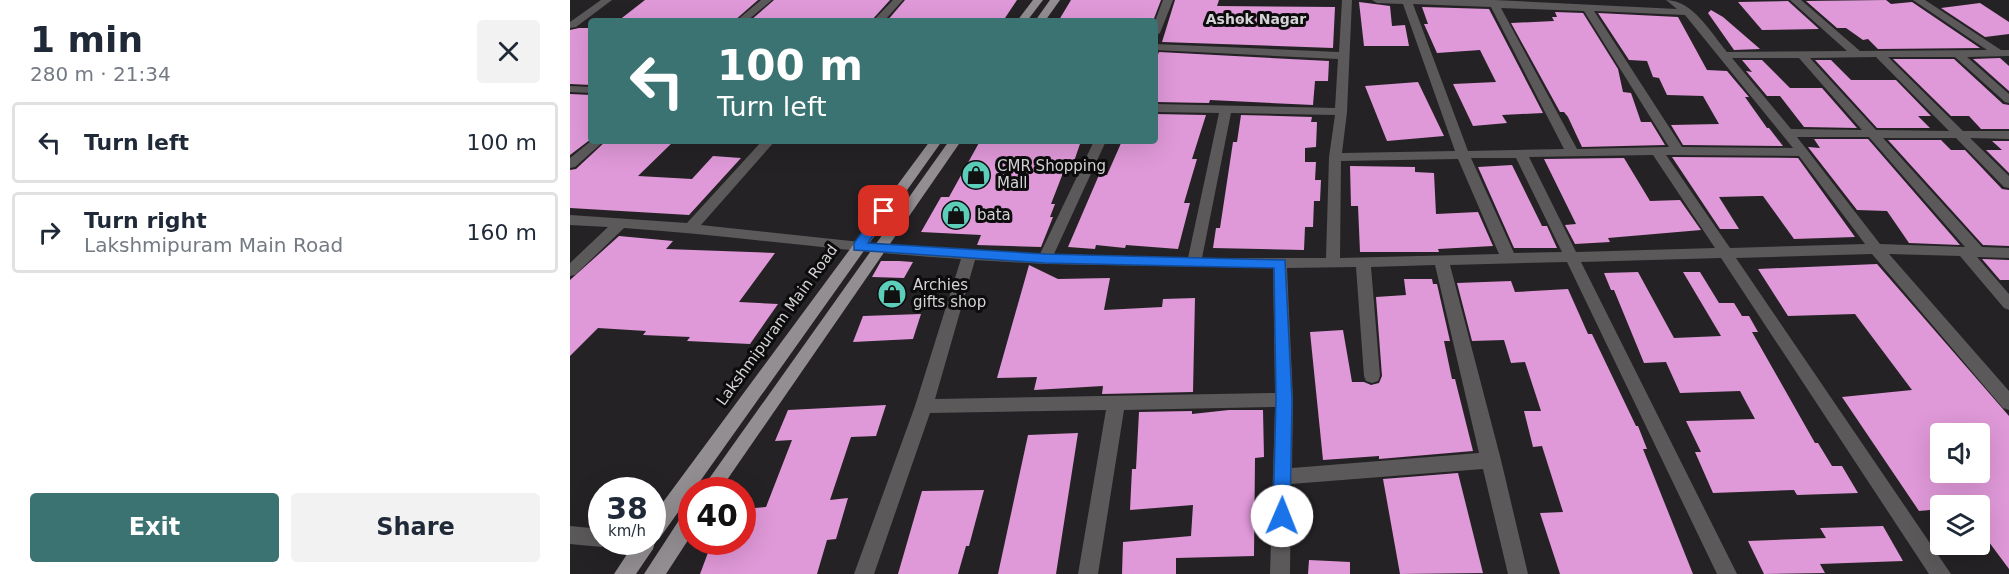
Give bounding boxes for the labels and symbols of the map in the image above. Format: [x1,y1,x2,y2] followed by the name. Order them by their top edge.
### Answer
[1206,11,1306,27] district label: Ashok Nagar
[997,157,1106,192] place label: CMR Shopping Mall
[960,159,992,191] shop icon: CMR Shopping Mall
[858,185,909,236] pin
[940,199,972,231] shop icon: bata
[977,206,1011,224] place label: bata
[713,241,841,409] street label: Lakshmipuram Main Road
[913,276,986,311] place label: Archies gifts shop
[876,278,908,310] shop icon: Archies gifts shop
[678,477,756,555] speed limit sign: 40
[1250,484,1314,548] position arrow

